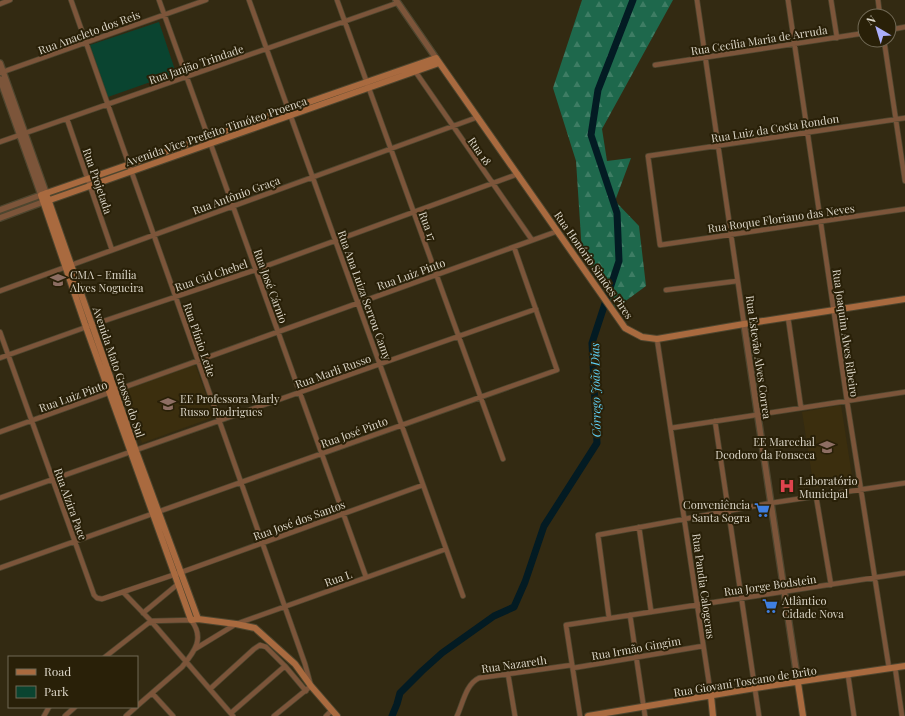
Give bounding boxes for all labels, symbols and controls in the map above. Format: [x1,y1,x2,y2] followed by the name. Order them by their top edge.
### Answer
[36,7,142,57] street label: Rua Anacleto dos Reis
[857,8,897,48] north arrow
[863,11,878,28] text: N
[690,22,829,58] street label: Rua Cecília Maria de Arruda
[147,41,246,87] street label: Rua Janjão Trindade
[122,93,309,169] street label: Avenida Vice Prefeito Timóteo Proença
[710,110,840,146] street label: Rua Luiz da Costa Rondon
[465,134,495,168] street label: Rua 18
[80,146,116,216] street label: Rua Projetada
[190,172,282,218] street label: Rua Antônio Graça
[707,200,856,236] street label: Rua Roque Floriano das Neves
[551,208,637,322] street label: Rua Honório Simões Pires
[416,209,440,243] street label: Rua 17
[335,228,396,362] street label: Rua Ana Luiza Serrou Camy
[251,247,291,325] street label: Rua José Cárnio
[375,255,447,293] street label: Rua Luiz Pinto
[173,256,249,294] street label: Rua Cid Chebel
[69,267,144,295] place label: CMA - Emília Alves Nogueira
[830,268,862,398] street label: Rua Joaquim Alves Ribeiro
[49,271,67,289] school or university icon: CMA - Emília Alves Nogueira
[743,294,775,420] street label: Rua Estevão Alves Correa
[180,301,220,380] street label: Rua Plínio Leite
[89,304,148,439] street label: Avenida Mato Grosso do Sul
[586,342,604,437] water label: Córrego João Dias
[293,350,373,392] street label: Rua Marli Russo
[37,377,109,415] street label: Rua Luiz Pinto
[180,391,280,419] place label: EE Professora Marly Russo Rodrigues
[159,395,177,413] school or university icon: EE Professora Marly Russo Rodrigues
[318,413,390,451] street label: Rua José Pinto
[715,434,816,462] place label: EE Marechal Deodoro da Fonseca
[818,438,836,456] school or university icon: EE Marechal Deodoro da Fonseca
[51,466,91,542] street label: Rua Alzira Pace
[799,473,858,501] place label: Laboratório Municipal
[778,477,796,495] hospital icon: Laboratório Municipal
[251,496,347,544] street label: Rua José dos Santos
[683,497,751,525] place label: Conveniência Santa Sogra
[753,501,771,519] supermarket icon: Conveniência Santa Sogra
[689,532,719,640] street label: Rua Pandia Calogeras
[322,566,354,590] street label: Rua L
[723,571,818,599] street label: Rua Jorge Bodstein
[781,593,844,621] place label: Atlântico Cidade Nova
[761,597,779,615] supermarket icon: Atlântico Cidade Nova
[590,633,682,663] street label: Rua Irmão Gingim
[480,652,548,676] street label: Rua Nazareth
[8,656,138,708] legend
[672,662,818,700] street label: Rua Giovani Toscano de Brito
[44,663,71,679] text: Road
[44,683,69,699] text: Park

